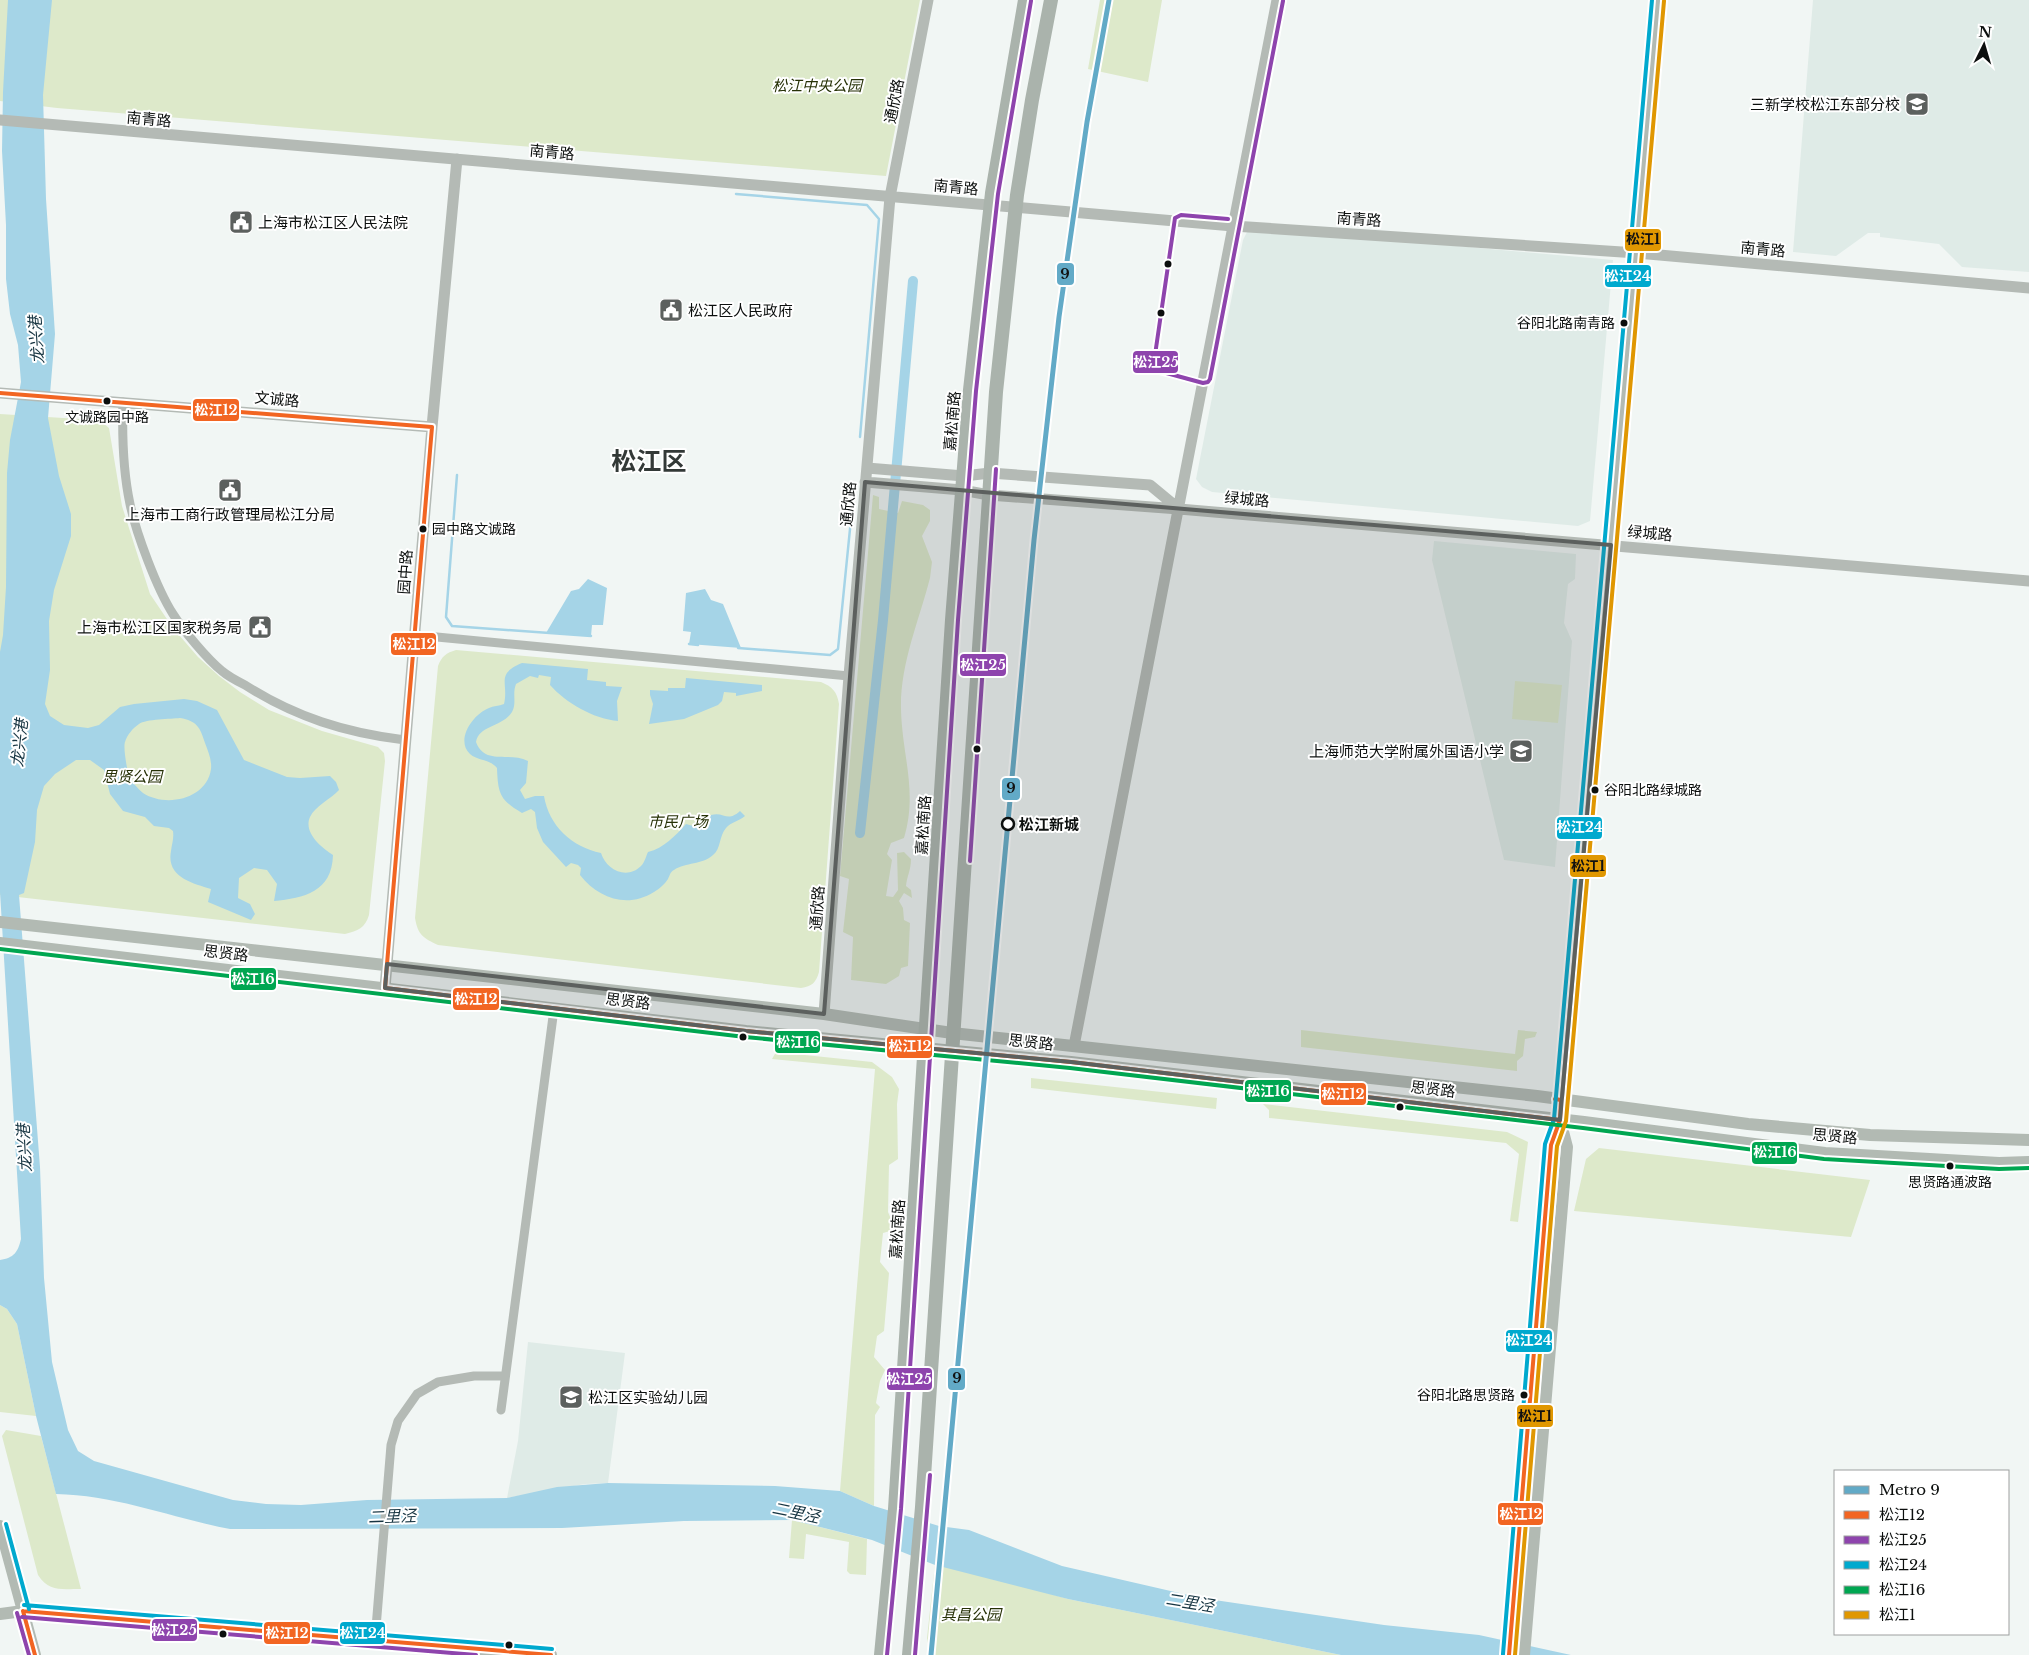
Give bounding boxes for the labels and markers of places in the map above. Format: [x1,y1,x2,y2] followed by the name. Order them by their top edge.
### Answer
[1904,91,1930,117] school or university icon: 三新学校松江东部分校
[1750,95,1900,114] place label: 三新学校松江东部分校
[228,209,254,235] public building icon: 上海市松江区人民法院
[258,213,408,232] place label: 上海市松江区人民法院
[1163,259,1173,269] unlabelled marker
[658,297,684,323] public building icon: 松江区人民政府
[688,301,793,320] place label: 松江区人民政府
[1156,308,1166,318] unlabelled marker
[1517,314,1615,332] place label: 谷阳北路南青路
[1619,318,1629,328] marker: 谷阳北路南青路
[102,396,112,406] marker: 文诚路园中路
[65,408,149,426] place label: 文诚路园中路
[217,477,243,503] public building icon: 上海市工商行政管理局松江分局
[125,505,335,524] place label: 上海市工商行政管理局松江分局
[432,520,516,538] place label: 园中路文诚路
[418,524,428,534] marker: 园中路文诚路
[247,614,273,640] public building icon: 上海市松江区国家税务局
[77,618,242,637] place label: 上海市松江区国家税务局
[1508,738,1534,764] school or university icon: 上海师范大学附属外国语小学
[1309,742,1504,761] place label: 上海师范大学附属外国语小学
[972,744,982,754] unlabelled marker
[1604,781,1702,799] place label: 谷阳北路绿城路
[1590,785,1600,795] marker: 谷阳北路绿城路
[1019,815,1079,834] place label: 松江新城
[1001,817,1015,831] marker: 松江新城
[738,1032,748,1042] unlabelled marker
[1395,1102,1405,1112] unlabelled marker
[1945,1161,1955,1171] marker: 思贤路通波路
[1908,1173,1992,1191] place label: 思贤路通波路
[558,1384,584,1410] school or university icon: 松江区实验幼儿园
[1417,1386,1515,1404] place label: 谷阳北路思贤路
[588,1388,708,1407] place label: 松江区实验幼儿园
[1519,1390,1529,1400] marker: 谷阳北路思贤路
[218,1629,228,1639] unlabelled marker
[504,1640,514,1650] unlabelled marker

